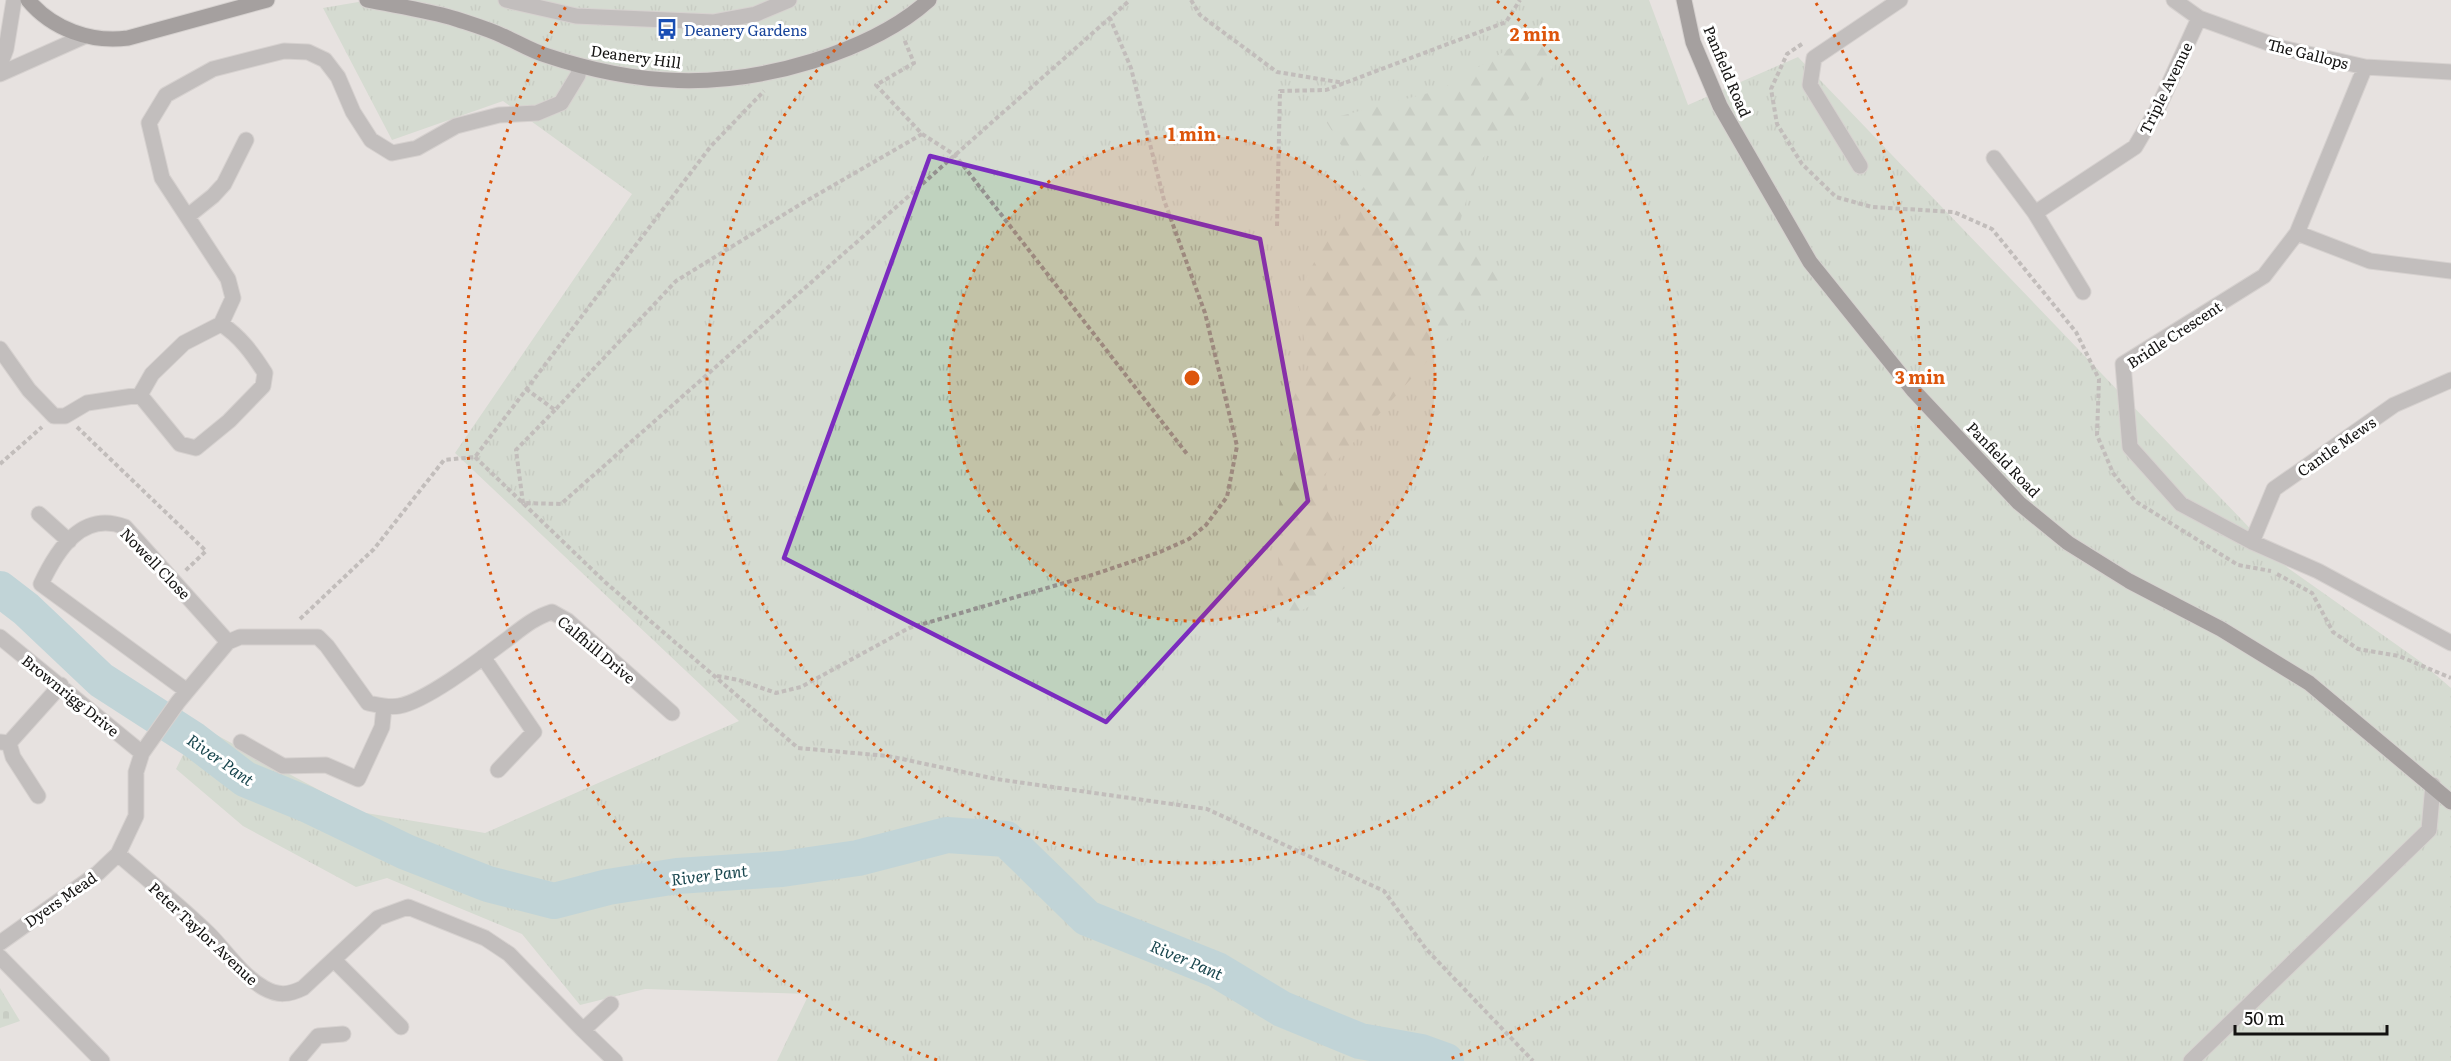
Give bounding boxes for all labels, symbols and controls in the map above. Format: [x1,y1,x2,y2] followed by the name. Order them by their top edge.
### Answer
[655,17,679,41] bus stop icon: Deanery Gardens
[684,18,807,41] place label: Deanery Gardens
[1510,20,1561,47] text: 2 min
[1698,22,1758,120] street label: Panfield Road
[2265,32,2351,74] street label: The Gallops
[589,38,683,74] street label: Deanery Hill
[2133,38,2197,138] street label: Triple Avenue
[1168,120,1217,147] text: 1 min
[2122,295,2226,373] street label: Bridle Crescent
[1895,363,1946,390] text: 3 min
[1182,368,1202,388] centre of rings
[2292,410,2380,482] street label: Cantle Mews
[1962,416,2046,502] street label: Panfield Road
[116,522,196,604] street label: Nowell Close
[553,609,641,689] street label: Calfhill Drive
[17,648,125,742] street label: Brownrigg Drive
[183,727,260,791] water label: River Pant
[669,857,749,891] water label: River Pant
[19,866,101,932] street label: Dyers Mead
[144,876,264,990] street label: Peter Taylor Avenue
[1147,933,1228,985] water label: River Pant
[2235,998,2386,1036] scale bar
[2244,1004,2285,1031] text: 50 m

